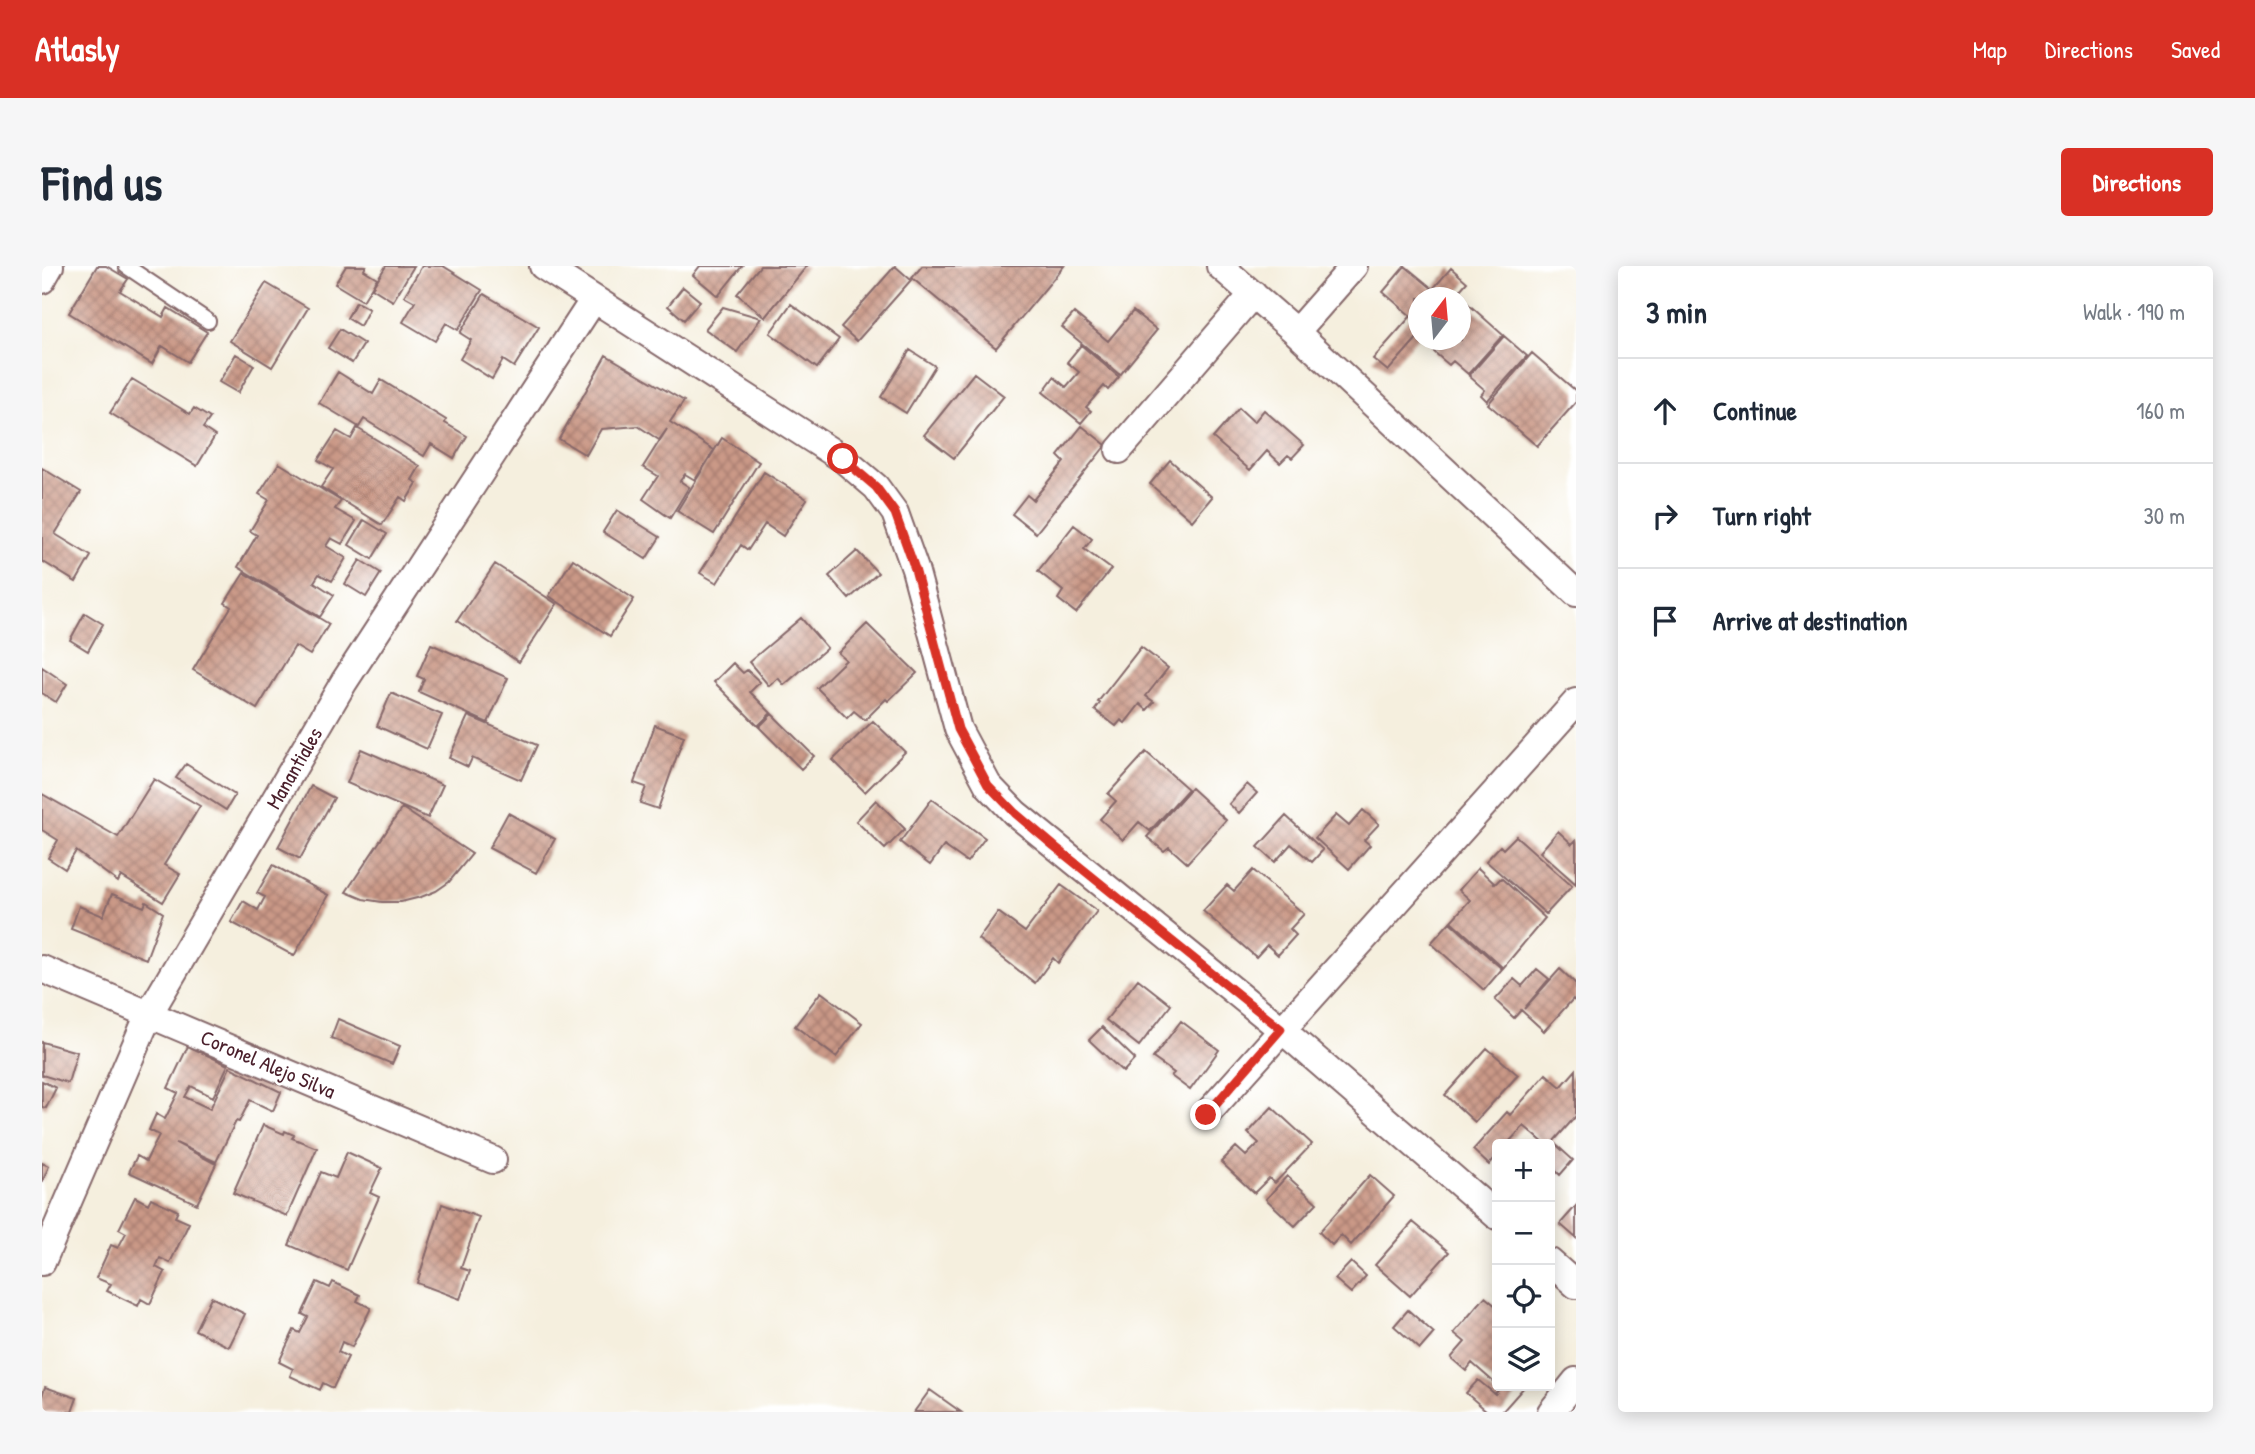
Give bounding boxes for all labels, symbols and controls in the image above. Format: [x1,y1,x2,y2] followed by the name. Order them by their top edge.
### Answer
[35,27,120,71] text: Atlasly
[1973,33,2007,65] text: Map
[2045,33,2133,65] text: Directions
[2171,33,2220,65] text: Saved
[2061,148,2213,216] button: Directions
[42,149,162,215] text: Find us
[1408,287,1471,350] north arrow
[1646,292,1707,332] text: 3 min
[2083,296,2185,327] text: Walk · 190 m
[1646,392,1684,430] icon: ahead
[1713,393,1797,428] text: Continue
[2136,395,2185,426] text: 160 m
[827,443,858,474] route start
[1646,497,1684,535] icon: right
[1713,498,1811,533] text: Turn right
[2143,500,2185,531] text: 30 m
[1646,602,1684,640] icon: arrive
[1713,603,1908,638] text: Arrive at destination
[259,722,329,814] street label: Manantiales
[196,1023,340,1105] street label: Coronel Alejo Silva
[1190,1099,1221,1130] route end
[1492,1139,1555,1391] map controls
[1492,1139,1555,1202] button: +
[1492,1202,1555,1265] button: −
[1492,1265,1555,1328] button: locate
[1492,1328,1555,1391] button: layers

